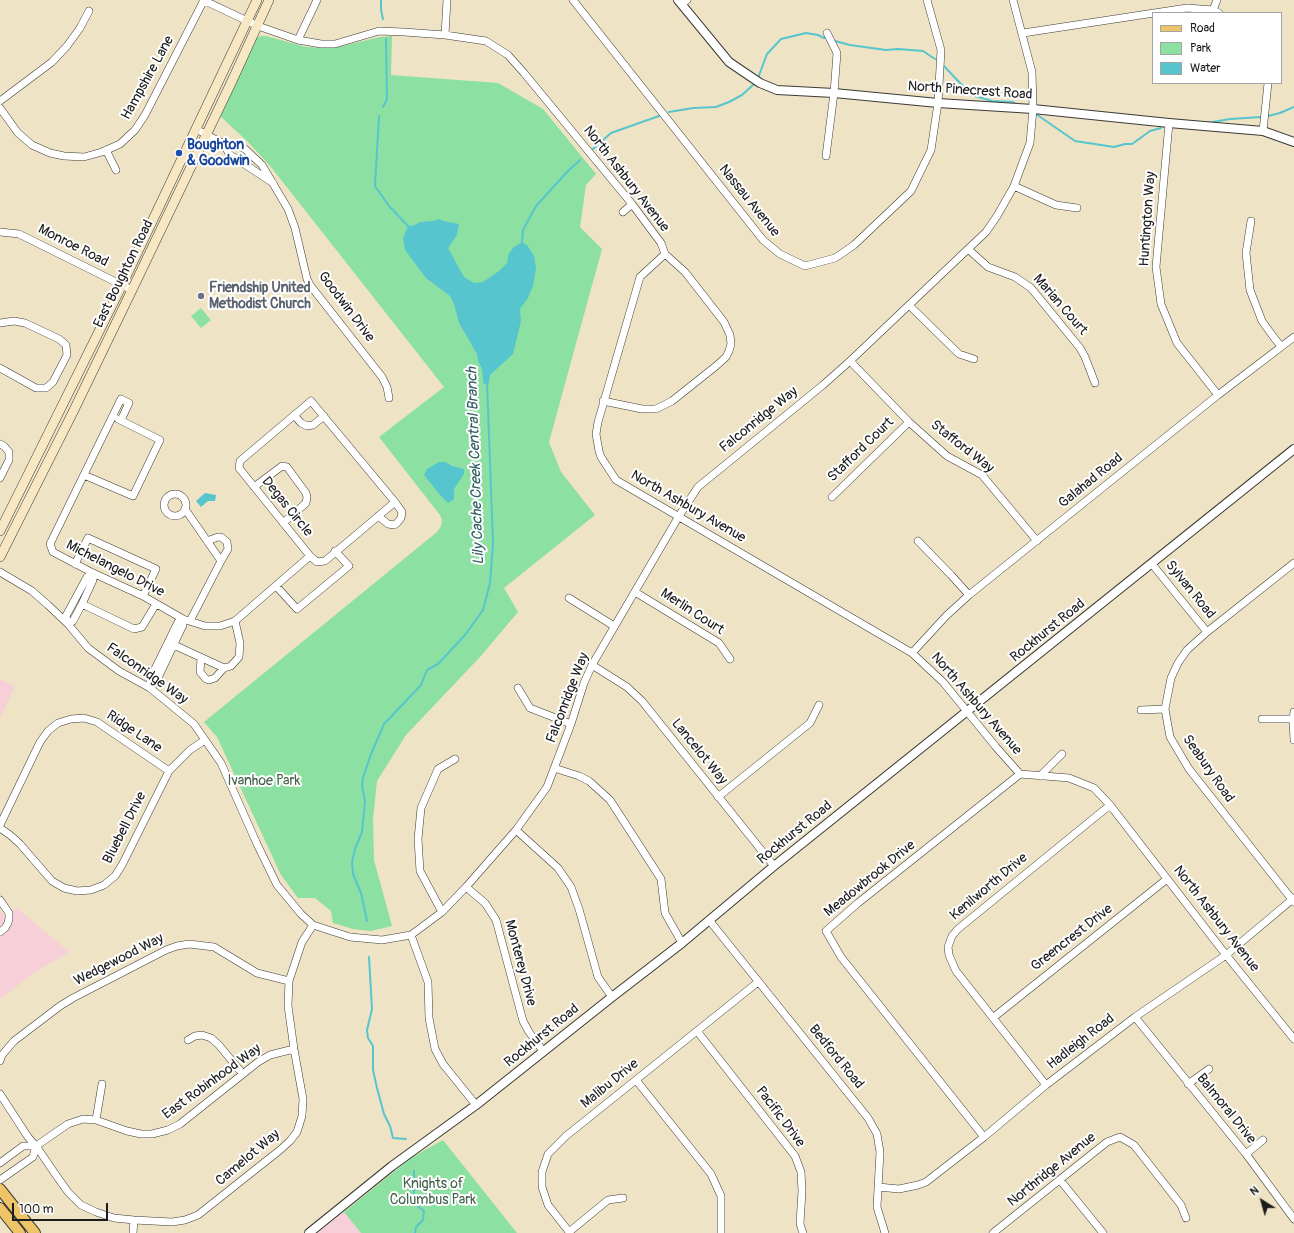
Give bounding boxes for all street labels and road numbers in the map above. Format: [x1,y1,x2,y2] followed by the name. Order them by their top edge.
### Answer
[118,33,178,123] street label: Hampshire Lane
[907,78,1033,104] street label: North Pinecrest Road
[579,123,673,235] street label: North Ashbury Avenue
[715,162,783,240] street label: Nassau Avenue
[1136,171,1160,267] street label: Huntington Way
[91,217,157,331] street label: East Boughton Road
[35,221,111,271] street label: Monroe Road
[314,268,378,346] street label: Goodwin Drive
[1029,271,1091,339] street label: Marian Court
[717,383,801,457] street label: Falconridge Way
[824,414,898,486] street label: Stafford Court
[927,417,997,477] street label: Stafford Way
[1056,450,1126,512] street label: Galahad Road
[627,467,749,547] street label: North Ashbury Avenue
[258,474,316,540] street label: Degas Circle
[63,537,167,601] street label: Michelangelo Drive
[1162,558,1218,622] street label: Sylvan Road
[657,585,727,639] street label: Merlin Court
[1007,596,1089,666] street label: Rockhurst Road
[103,640,191,708] street label: Falconridge Way
[927,649,1025,759] street label: North Ashbury Avenue
[543,650,593,746] street label: Falconridge Way
[103,707,165,757] street label: Ridge Lane
[667,716,731,788] street label: Lancelot Way
[1179,732,1237,806] street label: Seabury Road
[100,789,150,867] street label: Bluebell Drive
[754,798,836,868] street label: Rockhurst Road
[821,837,919,921] street label: Meadowbrook Drive
[947,850,1031,924] street label: Kenilworth Drive
[1169,863,1263,975] street label: North Ashbury Avenue
[1028,901,1116,975] street label: Greencrest Drive
[500,918,540,1008] street label: Monterey Drive
[71,930,167,990] street label: Wedgewood Way
[501,1001,583,1071] street label: Rockhurst Road
[1044,1011,1118,1073] street label: Hadleigh Road
[805,1022,867,1092] street label: Bedford Road
[160,1041,264,1123] street label: East Robinhood Way
[578,1056,642,1112] street label: Malibu Drive
[1193,1070,1259,1148] street label: Balmoral Drive
[752,1083,808,1151] street label: Pacific Drive
[213,1126,283,1190] street label: Camelot Way
[1005,1129,1099,1211] street label: Northridge Avenue

